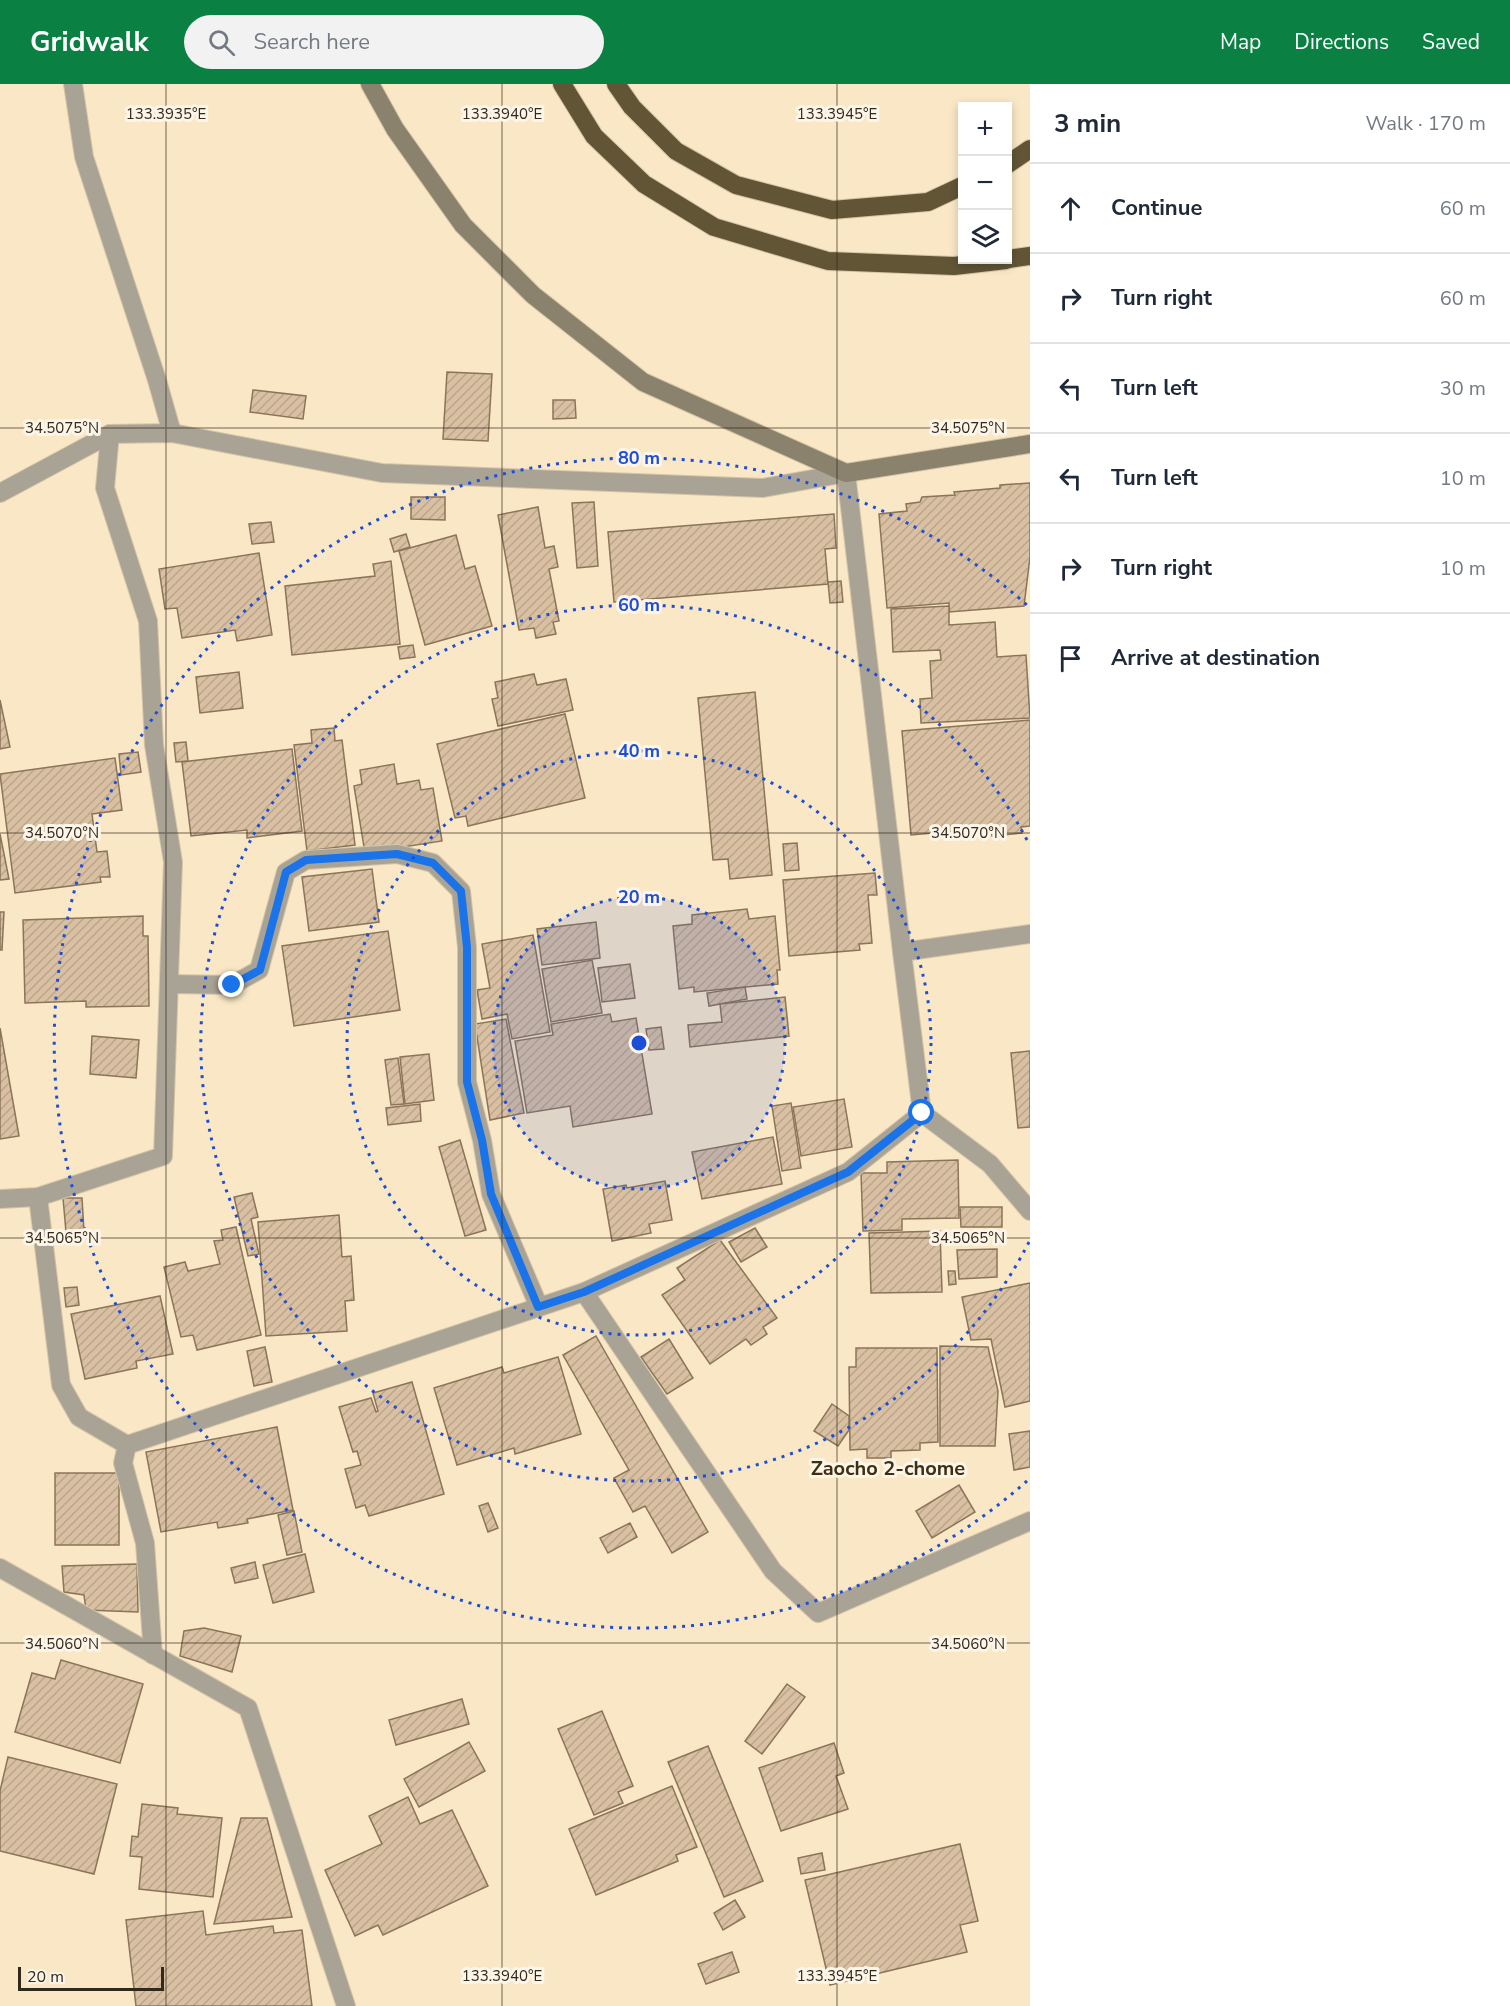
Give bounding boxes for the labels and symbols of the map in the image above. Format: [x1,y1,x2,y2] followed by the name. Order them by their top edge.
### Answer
[126,104,206,124] text: 133.3935°E
[462,104,542,124] text: 133.3940°E
[797,104,877,124] text: 133.3945°E
[25,418,99,438] text: 34.5075°N
[931,418,1005,438] text: 34.5075°N
[618,446,660,470] text: 80 m
[618,593,660,617] text: 60 m
[618,739,660,763] text: 40 m
[25,823,99,843] text: 34.5070°N
[931,823,1005,843] text: 34.5070°N
[618,885,660,909] text: 20 m
[218,971,244,997] route end
[629,1033,649,1053] centre of rings
[908,1099,934,1125] route start
[25,1228,99,1248] text: 34.5065°N
[931,1228,1005,1248] text: 34.5065°N
[811,1455,965,1482] district label: Zaocho 2-chome
[25,1634,99,1654] text: 34.5060°N
[931,1634,1005,1654] text: 34.5060°N
[18,1964,164,1992] scale bar
[462,1966,542,1986] text: 133.3940°E
[797,1966,877,1986] text: 133.3945°E

